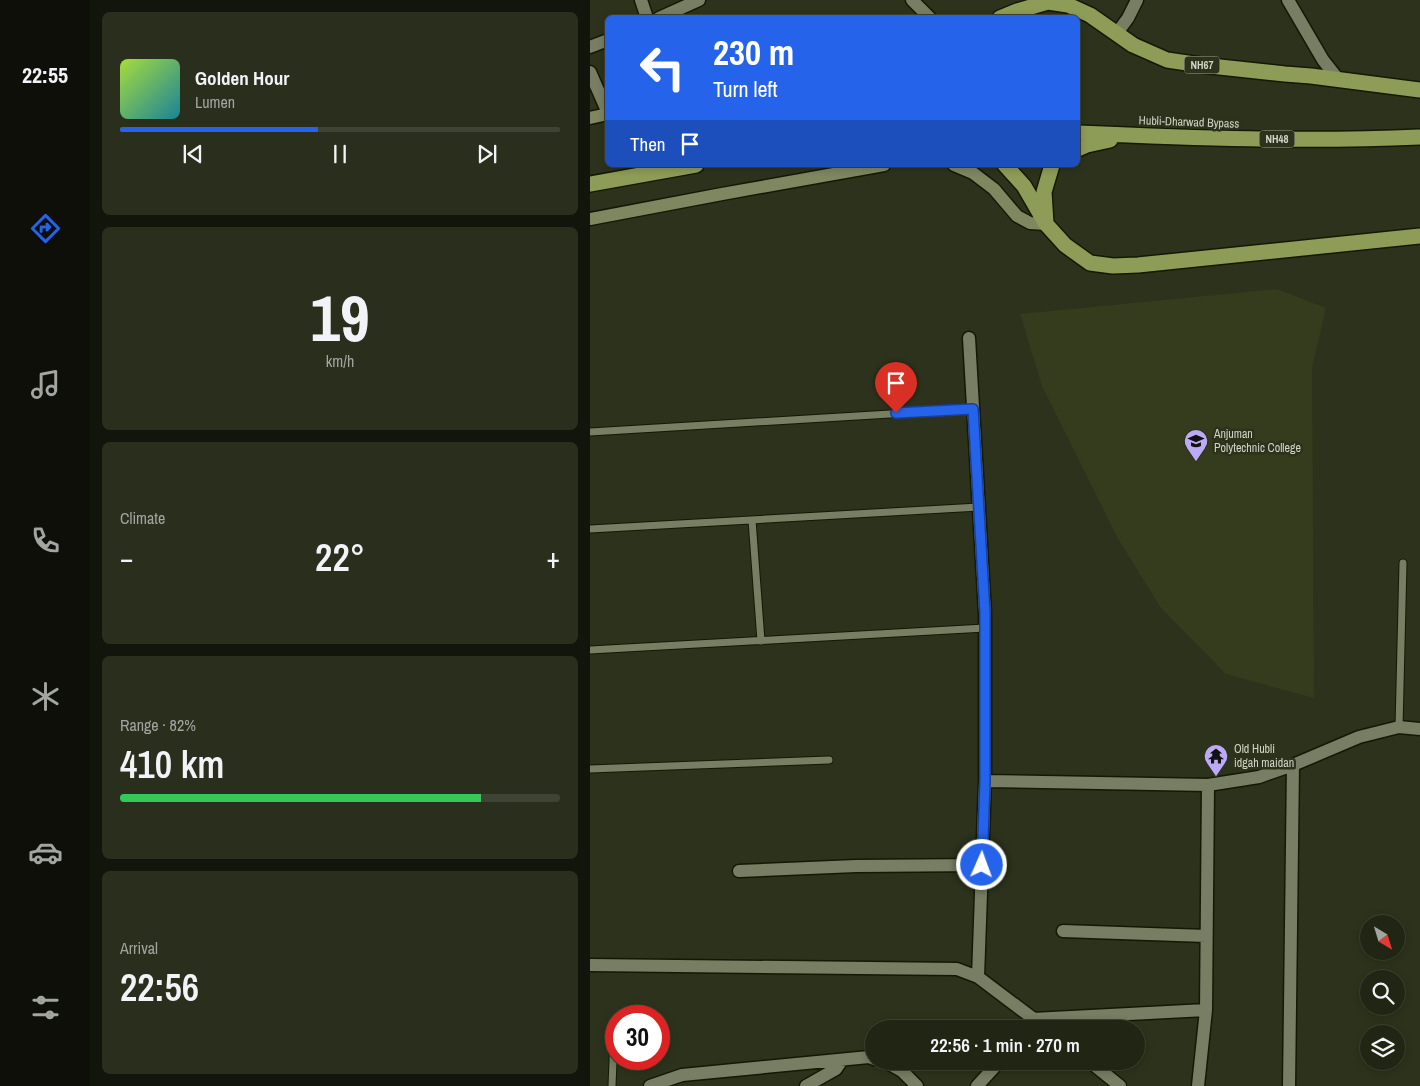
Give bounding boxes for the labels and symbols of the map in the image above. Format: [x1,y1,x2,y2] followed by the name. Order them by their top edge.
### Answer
[1184,56,1220,74] road number: NH67
[1138,112,1240,132] street label: Hubli-Dharwad Bypass
[1260,130,1294,148] road number: NH48
[875,362,917,413] pin
[1213,426,1301,456] place label: Anjuman Polytechnic College
[1183,428,1209,462] school or university icon: Anjuman Polytechnic College
[1234,741,1294,771] place label: Old Hubli idgah maidan
[1203,743,1229,777] temple icon: Old Hubli idgah maidan
[955,838,1007,890] position arrow
[1360,915,1405,960] north arrow
[605,1005,670,1070] speed limit sign: 30

